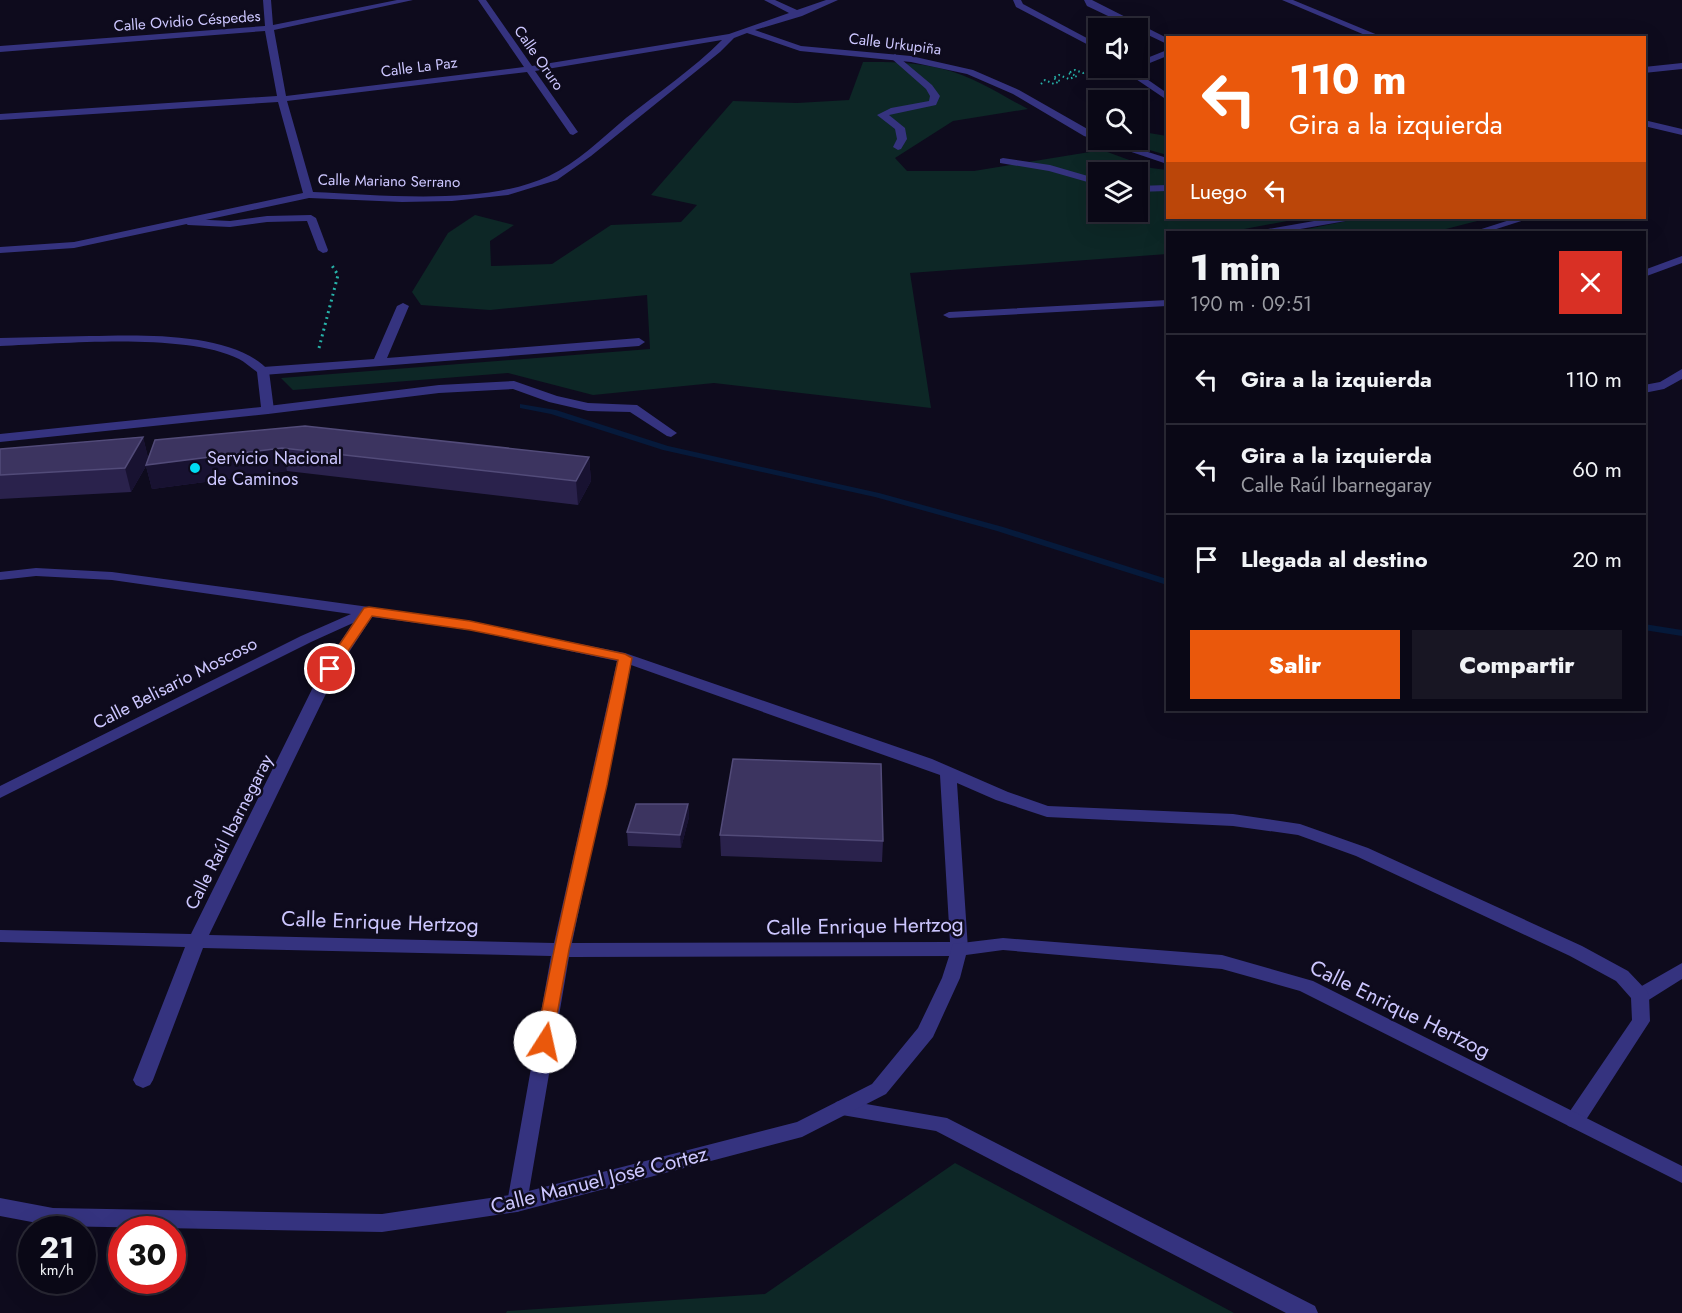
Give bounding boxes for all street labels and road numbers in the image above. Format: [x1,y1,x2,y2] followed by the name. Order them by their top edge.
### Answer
[113,5,261,37] street label: Calle Ovidio Céspedes
[509,21,569,95] street label: Calle Oruro
[847,27,943,61] street label: Calle Urkupiña
[379,51,459,83] street label: Calle La Paz
[318,169,460,193] street label: Calle Mariano Serrano
[88,630,262,736] street label: Calle Belisario Moscoso
[178,750,280,914] street label: Calle Raúl Ibarnegaray
[281,904,479,940] street label: Calle Enrique Hertzog
[766,909,964,943] street label: Calle Enrique Hertzog
[1305,952,1495,1066] street label: Calle Enrique Hertzog
[487,1138,711,1221] street label: Calle Manuel José Cortez

